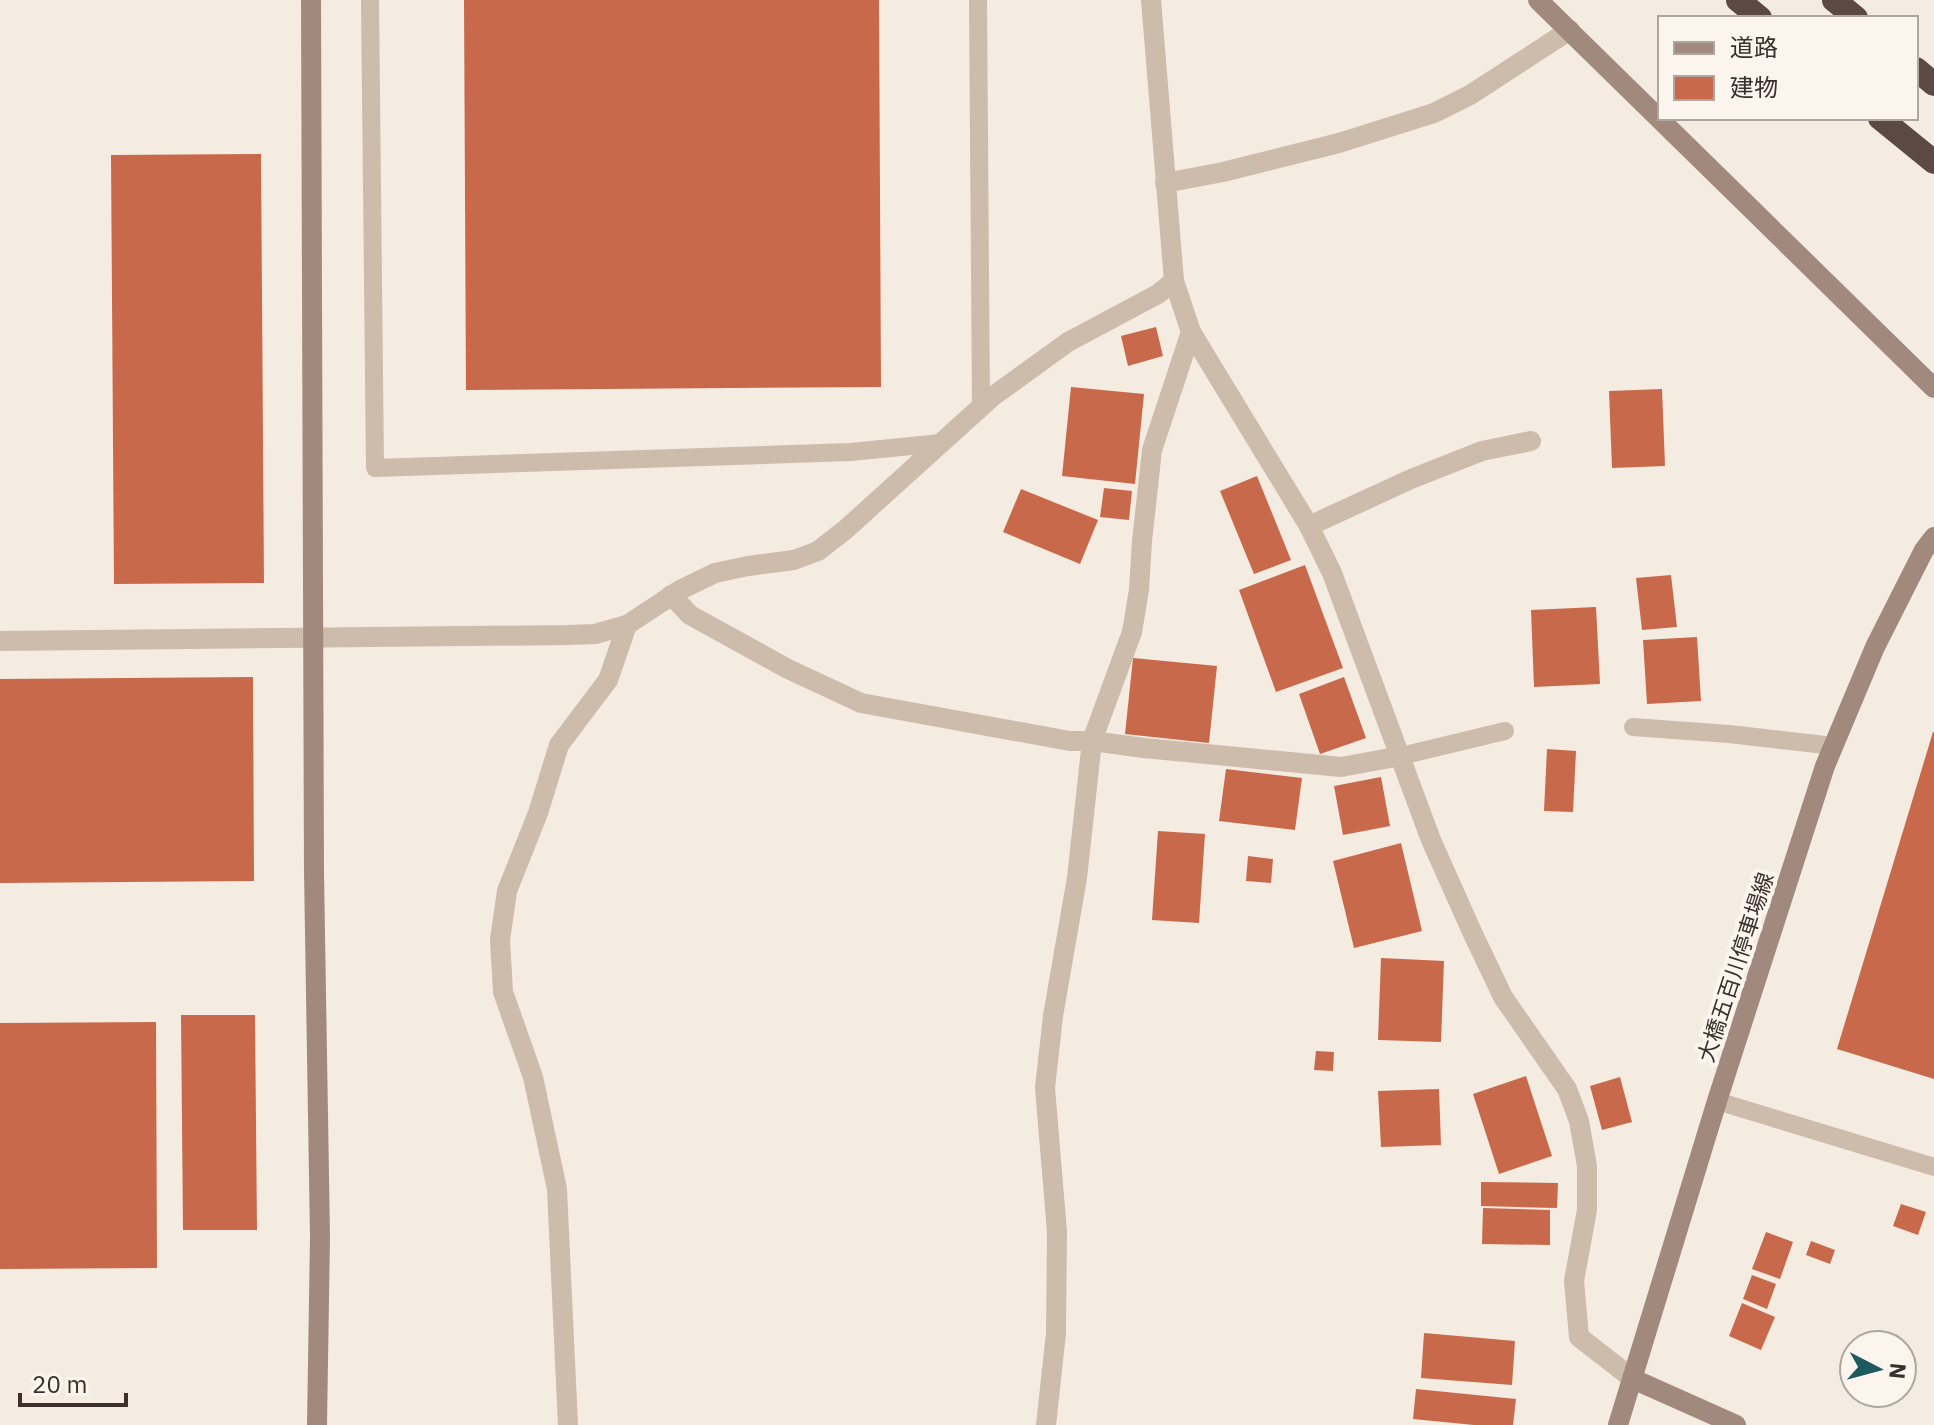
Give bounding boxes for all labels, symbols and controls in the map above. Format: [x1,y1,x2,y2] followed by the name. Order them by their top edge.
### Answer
[1658,16,1918,120] legend
[1730,31,1778,63] text: 道路
[1730,71,1778,103] text: 建物
[1691,868,1779,1066] street label: 大橋五百川停車場線
[1838,1329,1918,1409] north arrow
[20,1357,126,1407] scale bar
[1883,1362,1914,1381] text: N
[32,1368,87,1400] text: 20 m

